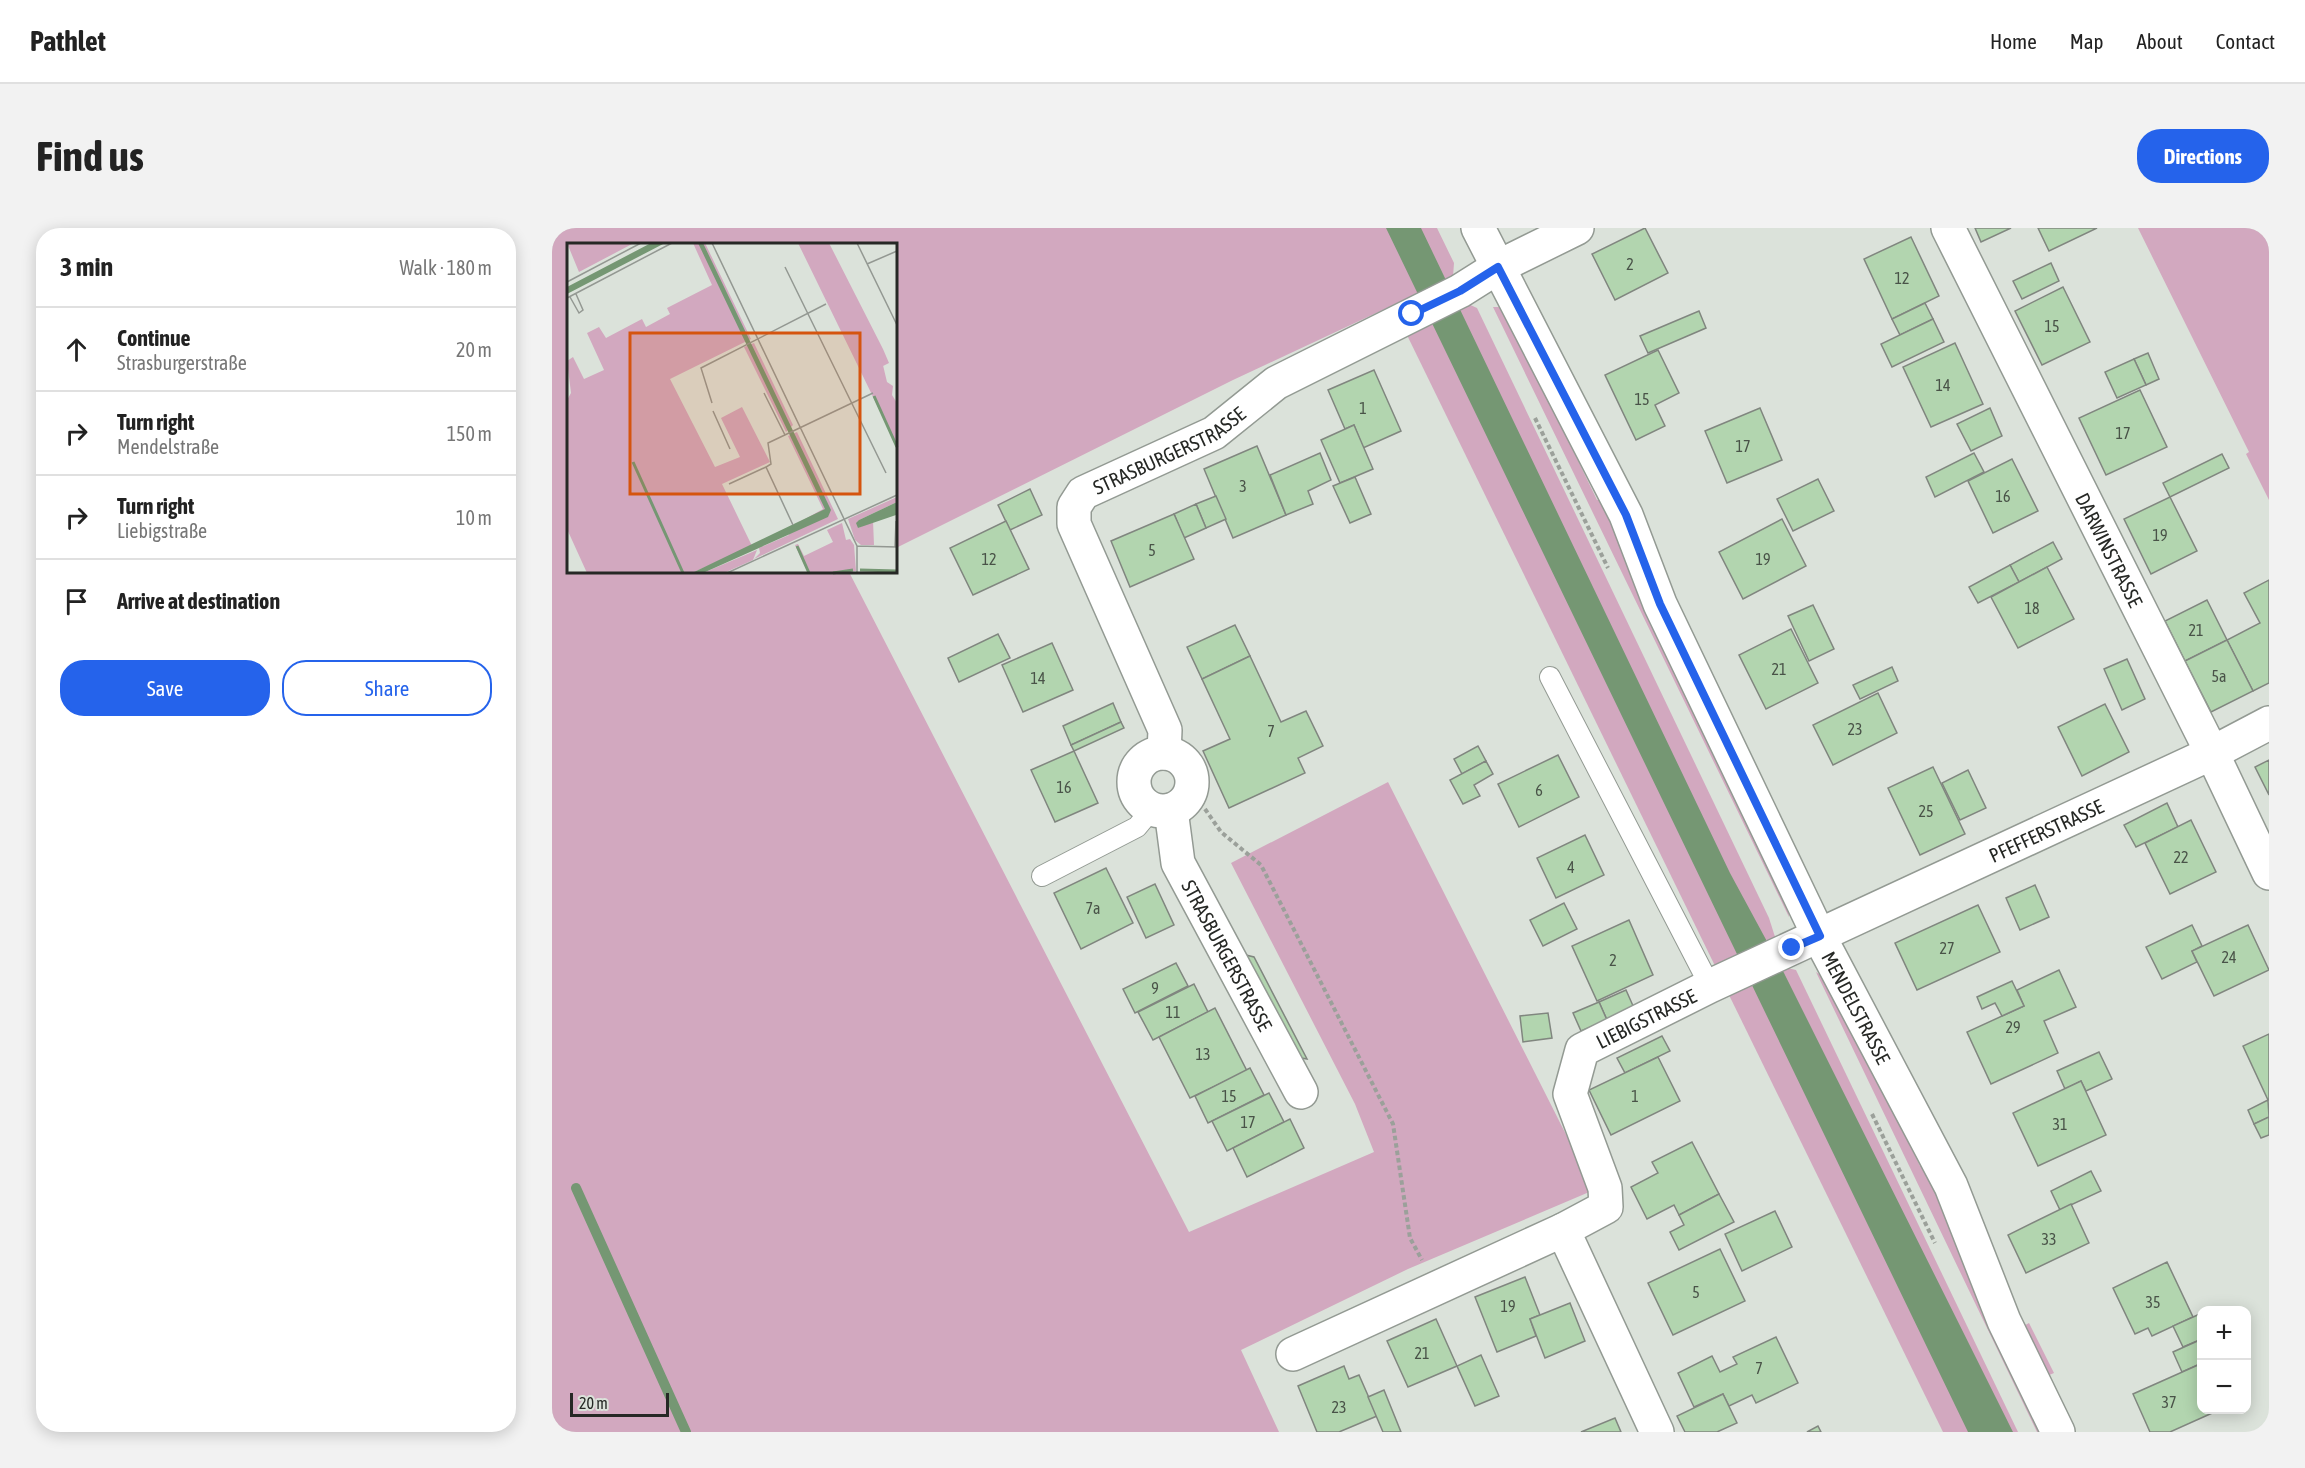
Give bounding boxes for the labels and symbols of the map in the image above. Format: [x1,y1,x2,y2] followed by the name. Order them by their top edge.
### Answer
[567,243,897,573] inset map
[1626,255,1634,273] house number: 2
[1894,269,1910,287] house number: 12
[1398,300,1424,326] route start
[2044,317,2060,335] house number: 15
[1935,376,1951,394] house number: 14
[1634,390,1650,408] house number: 15
[1359,399,1367,417] house number: 1
[1089,401,1250,498] street label: STRASBURGERSTRASSE
[2115,424,2131,442] house number: 17
[1735,437,1751,455] house number: 17
[1239,477,1247,495] house number: 3
[1995,487,2011,505] house number: 16
[2071,489,2148,611] street label: DARWINSTRASSE
[2152,526,2168,544] house number: 19
[1148,541,1156,559] house number: 5
[981,550,997,568] house number: 12
[1755,550,1771,568] house number: 19
[2024,599,2040,617] house number: 18
[2188,621,2204,639] house number: 21
[1771,660,1787,678] house number: 21
[2212,667,2226,685] house number: 5a
[1030,669,1046,687] house number: 14
[1847,720,1863,738] house number: 23
[1267,722,1275,740] house number: 7
[1056,778,1072,796] house number: 16
[1535,781,1543,799] house number: 6
[1985,793,2107,866] street label: PFEFFERSTRASSE
[1918,802,1934,820] house number: 25
[2173,848,2189,866] house number: 22
[1567,858,1575,876] house number: 4
[1178,876,1278,1035] street label: STRASBURGERSTRASSE
[1086,899,1100,917] house number: 7a
[1778,934,1804,960] route end
[1939,939,1955,957] house number: 27
[1818,947,1896,1068] street label: MENDELSTRASSE
[2221,948,2237,966] house number: 24
[1609,951,1617,969] house number: 2
[1151,979,1159,997] house number: 9
[1592,983,1700,1053] street label: LIEBIGSTRASSE
[1165,1003,1181,1021] house number: 11
[2005,1018,2021,1036] house number: 29
[1195,1045,1211,1063] house number: 13
[1221,1087,1237,1105] house number: 15
[1631,1087,1639,1105] house number: 1
[1240,1113,1256,1131] house number: 17
[2052,1115,2068,1133] house number: 31
[2041,1230,2057,1248] house number: 33
[1692,1283,1700,1301] house number: 5
[2145,1293,2161,1311] house number: 35
[1500,1297,1516,1315] house number: 19
[1414,1344,1430,1362] house number: 21
[1755,1359,1763,1377] house number: 7
[570,1390,669,1418] scale bar
[2161,1393,2177,1411] house number: 37
[1331,1398,1347,1416] house number: 23

